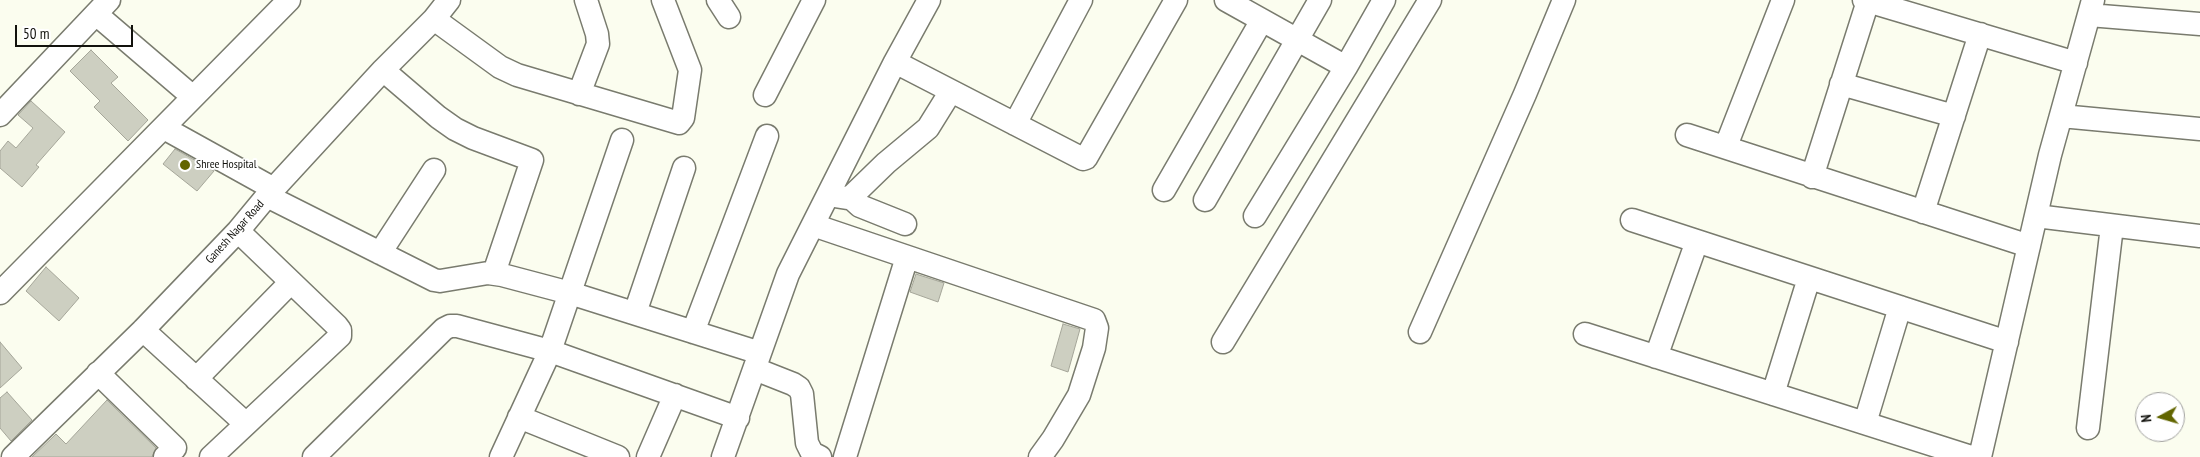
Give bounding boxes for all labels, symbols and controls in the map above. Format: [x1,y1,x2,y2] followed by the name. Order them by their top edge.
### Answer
[18,15,135,47] scale bar
[23,24,49,43] text: 50 m
[178,158,192,172] marker: Shree Hospital
[196,158,256,172] place label: Shree Hospital
[203,197,267,267] street label: Ganesh Nagar Road
[2135,392,2185,442] north arrow
[2137,414,2155,423] text: N

